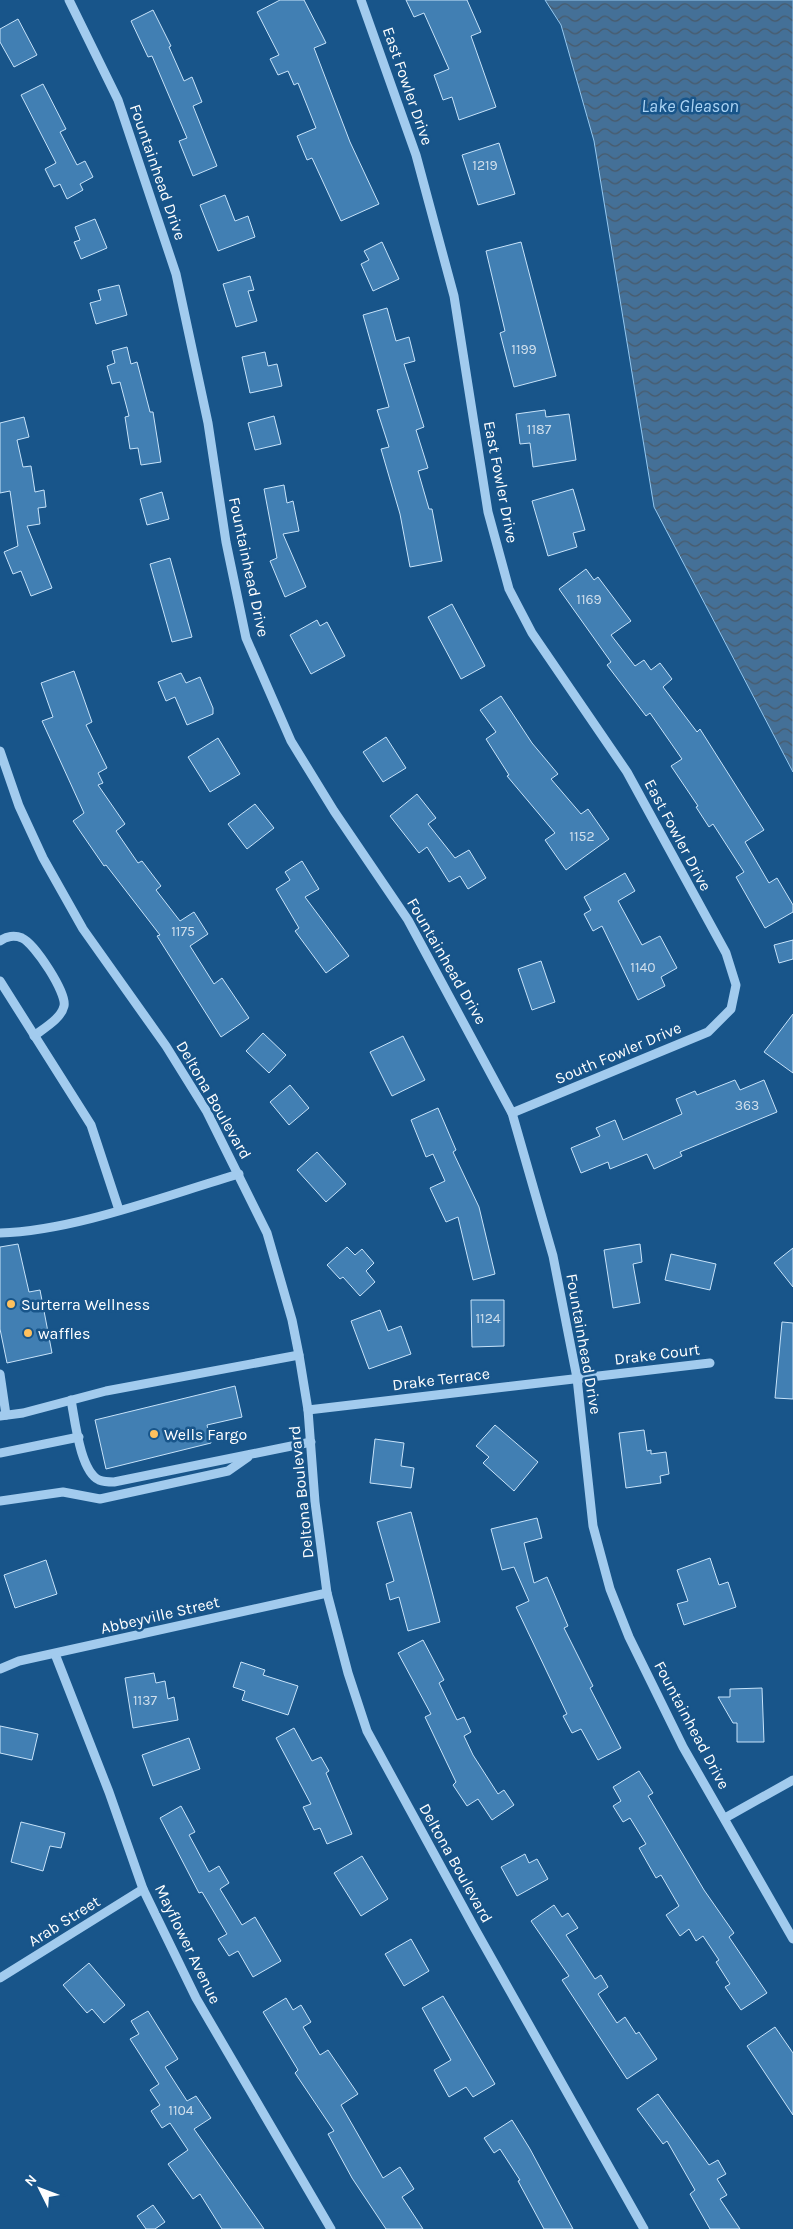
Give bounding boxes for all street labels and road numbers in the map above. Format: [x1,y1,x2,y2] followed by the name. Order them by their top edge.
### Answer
[379,24,437,148] street label: East Fowler Drive
[126,101,190,243] street label: Fountainhead Drive
[480,419,522,545] street label: East Fowler Drive
[225,495,273,639] street label: Fountainhead Drive
[641,776,715,894] street label: East Fowler Drive
[403,894,491,1028] street label: Fountainhead Drive
[552,1018,684,1088] street label: South Fowler Drive
[172,1037,256,1163] street label: Deltona Boulevard
[562,1272,606,1416] street label: Fountainhead Drive
[613,1339,701,1369] street label: Drake Court
[391,1364,491,1394] street label: Drake Terrace
[285,1425,317,1559] street label: Deltona Boulevard
[99,1592,221,1638] street label: Abbeyville Street
[650,1658,734,1792] street label: Fountainhead Drive
[415,1800,497,1926] street label: Deltona Boulevard
[151,1881,225,2007] street label: Mayflower Avenue
[25,1891,103,1951] street label: Arab Street

